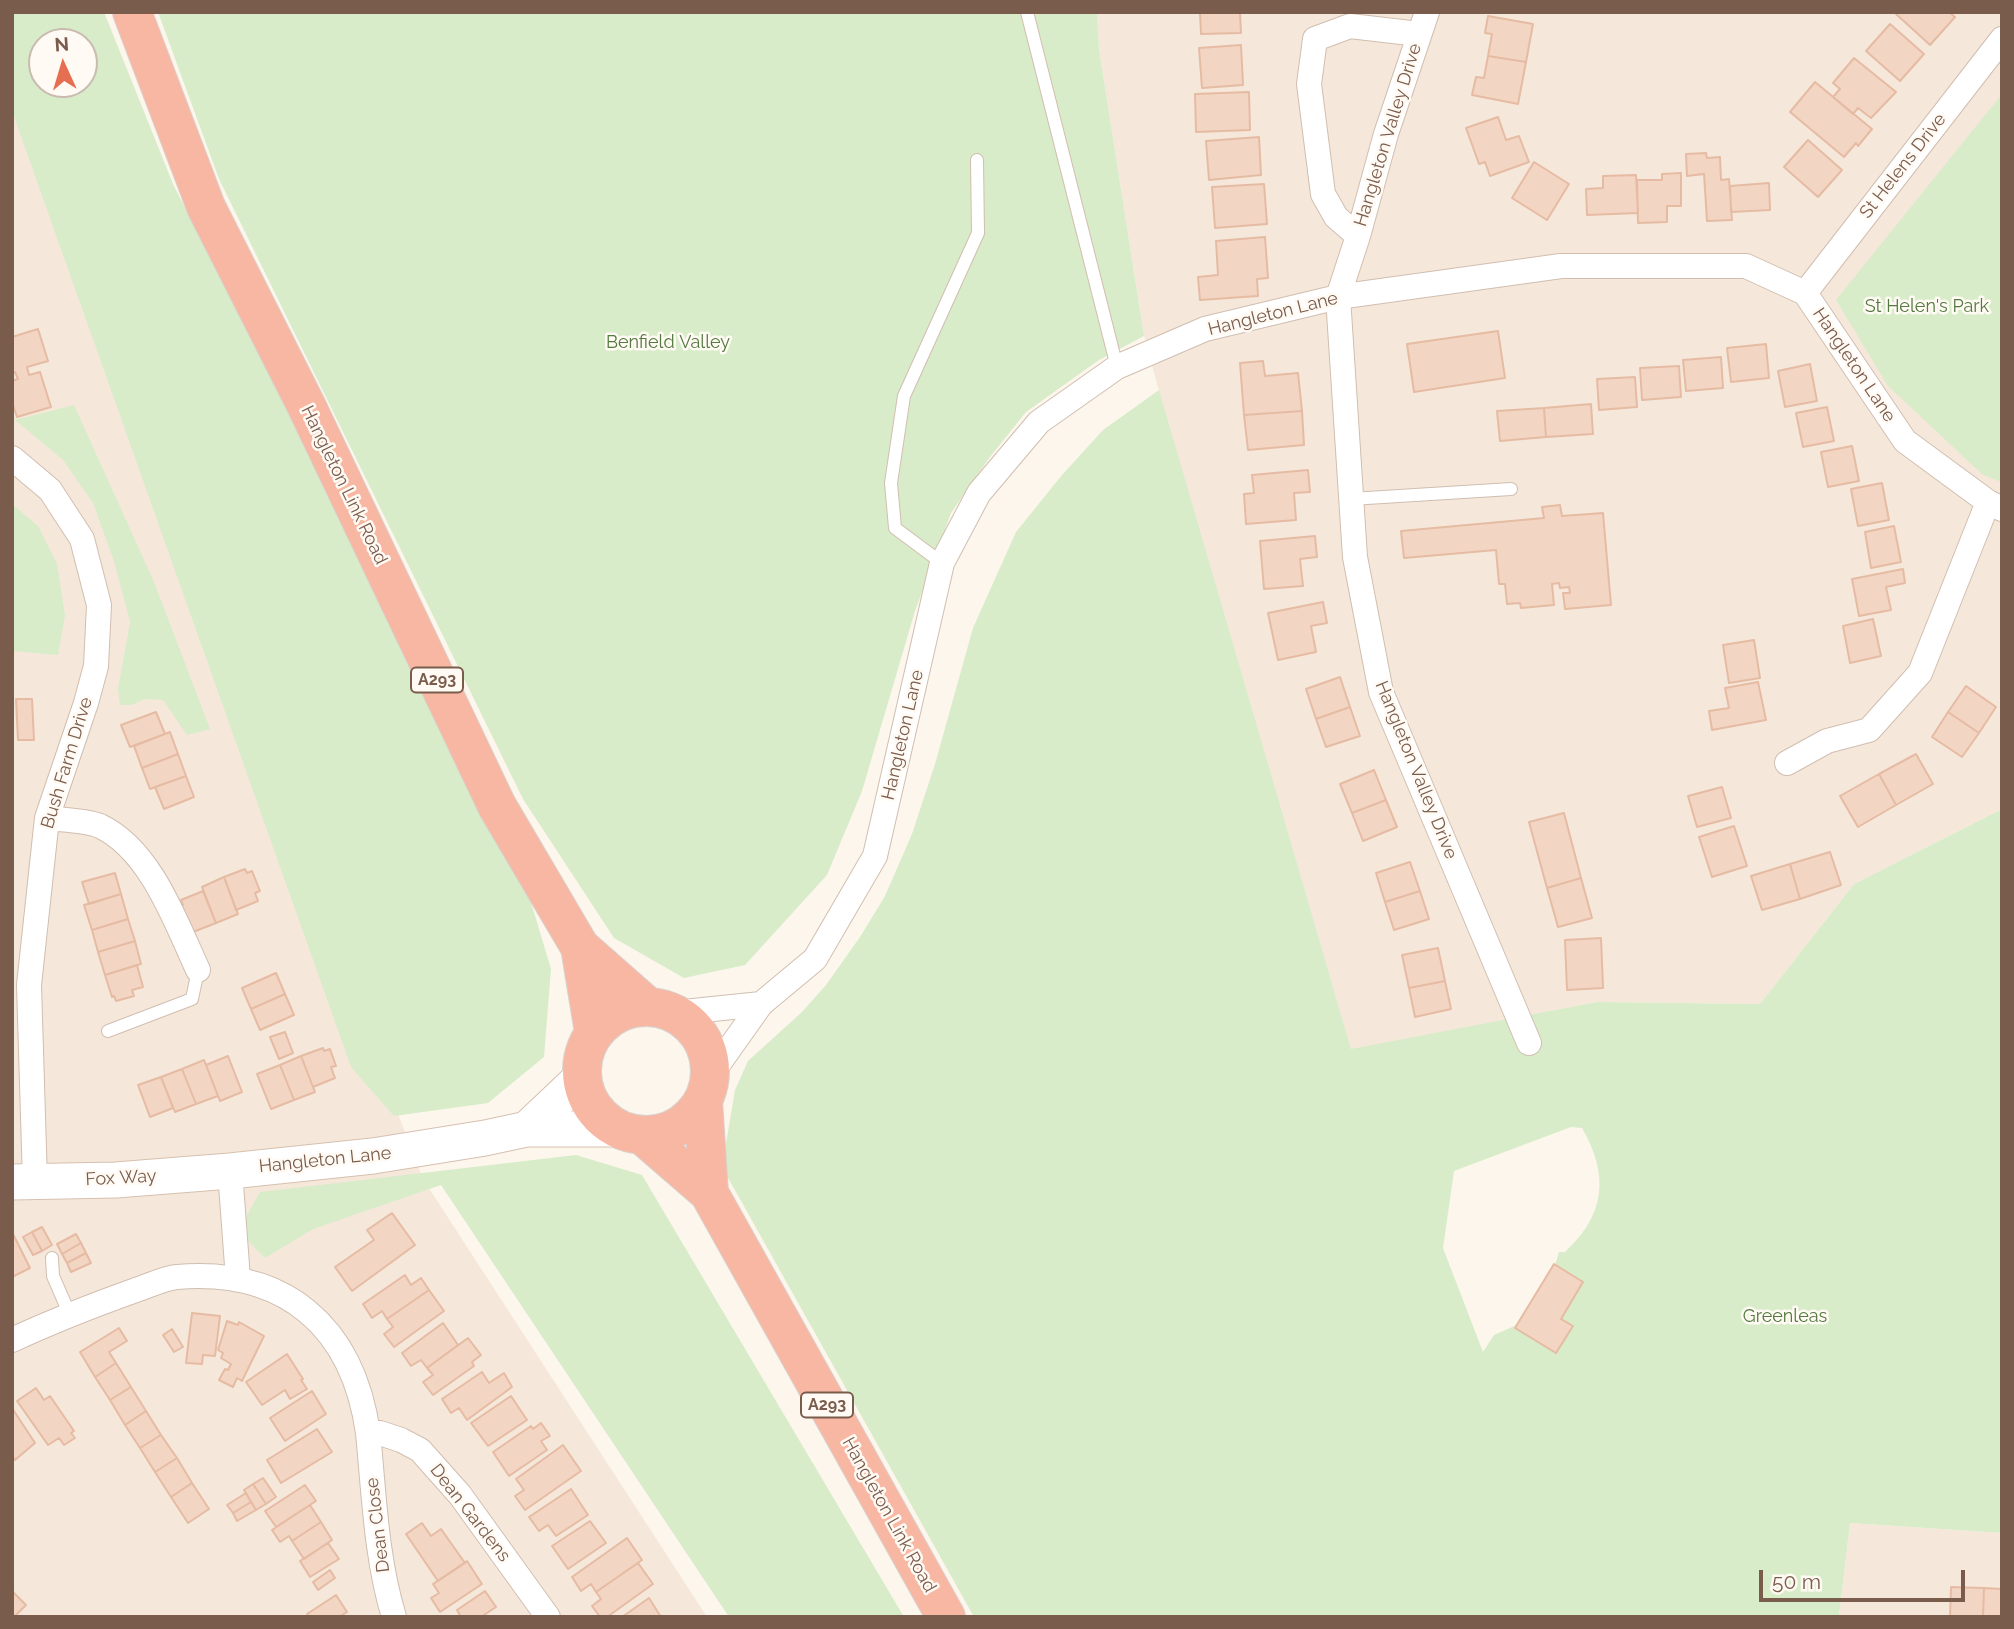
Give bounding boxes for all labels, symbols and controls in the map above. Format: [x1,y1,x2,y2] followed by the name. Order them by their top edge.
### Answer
[28,28,98,98] north arrow
[54,33,70,56] text: N
[1350,41,1426,229] street label: Hangleton Valley Drive
[1855,109,1951,223] street label: St Helens Drive
[1206,287,1340,341] street label: Hangleton Lane
[1865,296,1989,318] park label: St Helen's Park
[1808,304,1900,426] street label: Hangleton Lane
[606,332,730,354] park label: Benfield Valley
[296,402,392,568] street label: Hangleton Link Road
[411,667,463,692] road number: A293
[878,668,928,802] street label: Hangleton Lane
[1370,678,1462,862] street label: Hangleton Valley Drive
[37,695,97,831] street label: Bush Farm Drive
[258,1142,392,1178] street label: Hangleton Lane
[85,1165,157,1191] street label: Fox Way
[1743,1306,1827,1328] park label: Greenleas
[801,1392,853,1418] road number: A293
[837,1434,941,1596] street label: Hangleton Link Road
[425,1460,515,1566] street label: Dean Gardens
[361,1476,395,1574] street label: Dean Close
[1762,1556,1968,1600] scale bar
[1772,1569,1821,1594] text: 50 m

